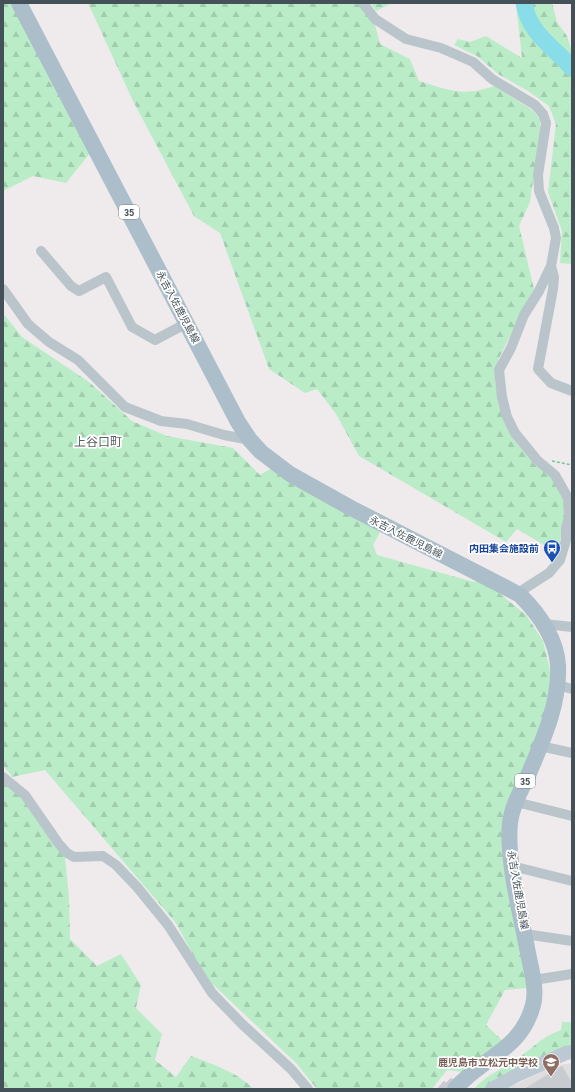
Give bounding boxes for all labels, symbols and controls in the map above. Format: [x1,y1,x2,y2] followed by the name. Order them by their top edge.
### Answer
[119,205,139,219] road number: 35
[153,269,203,345] street label: 永吉入佐鹿児島線
[74,435,122,449] district label: 上谷口町
[367,513,445,561] street label: 永吉入佐鹿児島線
[542,538,562,563] bus stop icon: 内田集会施設前
[469,542,539,555] place label: 内田集会施設前
[515,774,535,788] road number: 35
[505,849,531,931] street label: 永吉入佐鹿児島線
[541,1052,561,1077] school or university icon: 鹿児島市立松元中学校
[438,1056,538,1069] place label: 鹿児島市立松元中学校

